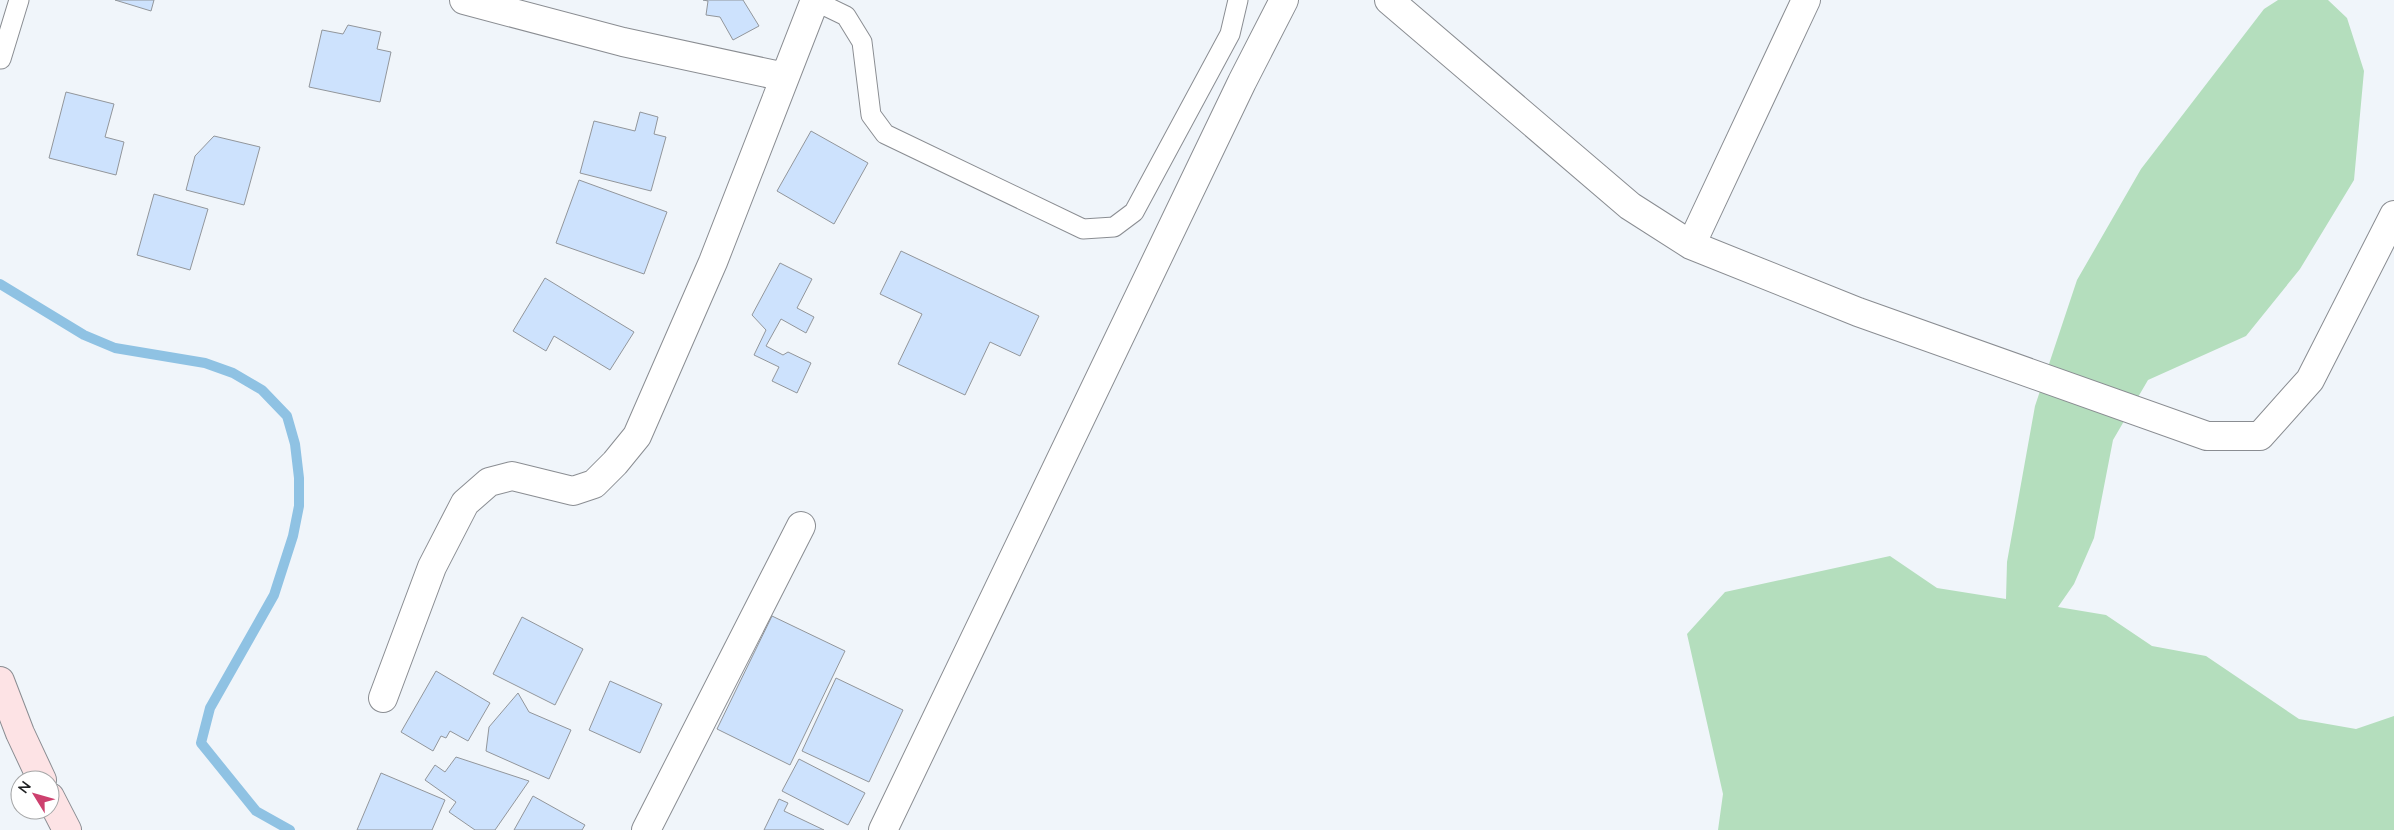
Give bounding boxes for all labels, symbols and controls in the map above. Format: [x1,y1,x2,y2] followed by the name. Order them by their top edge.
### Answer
[10,770,60,820] north arrow
[14,777,34,796] text: N

